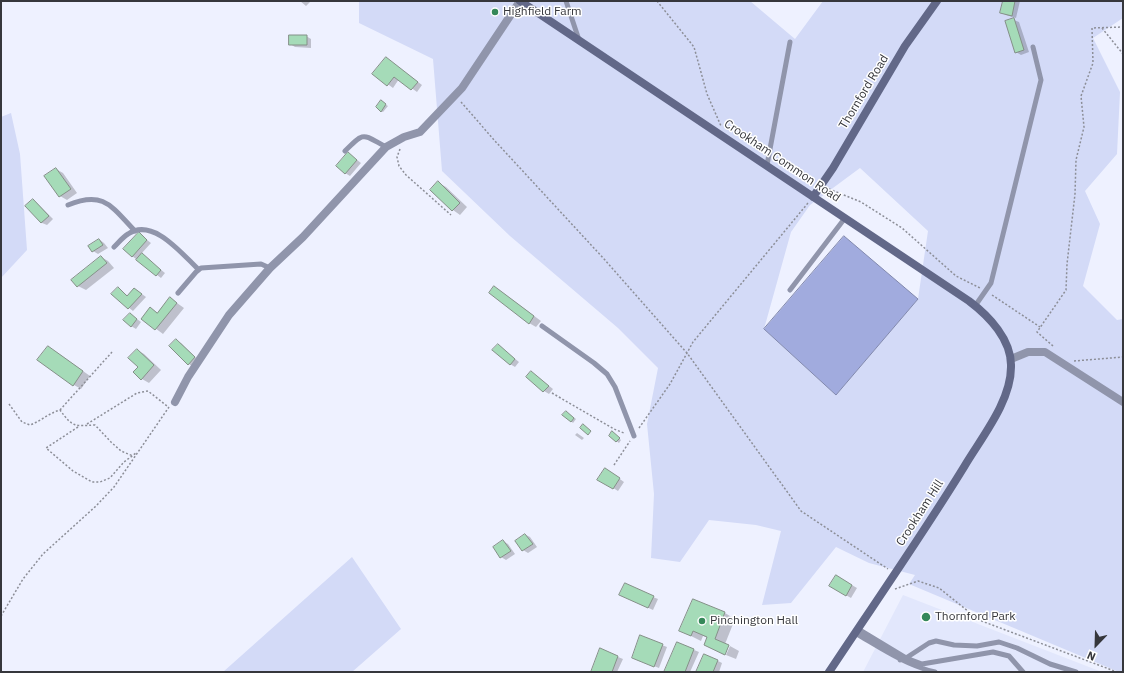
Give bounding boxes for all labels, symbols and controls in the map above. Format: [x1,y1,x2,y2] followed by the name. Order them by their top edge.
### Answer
[503,5,582,19] place label: Highfield Farm
[490,7,500,17] marker: Highfield Farm
[836,52,892,132] street label: Thornford Road
[721,117,843,205] street label: Crookham Common Road
[893,477,947,549] street label: Crookham Hill
[935,610,1016,624] place label: Thornford Park
[920,611,932,623] marker: Thornford Park
[710,614,798,628] place label: Pinchington Hall
[697,616,707,626] marker: Pinchington Hall
[1076,625,1116,665] north arrow
[1085,648,1098,664] text: N

